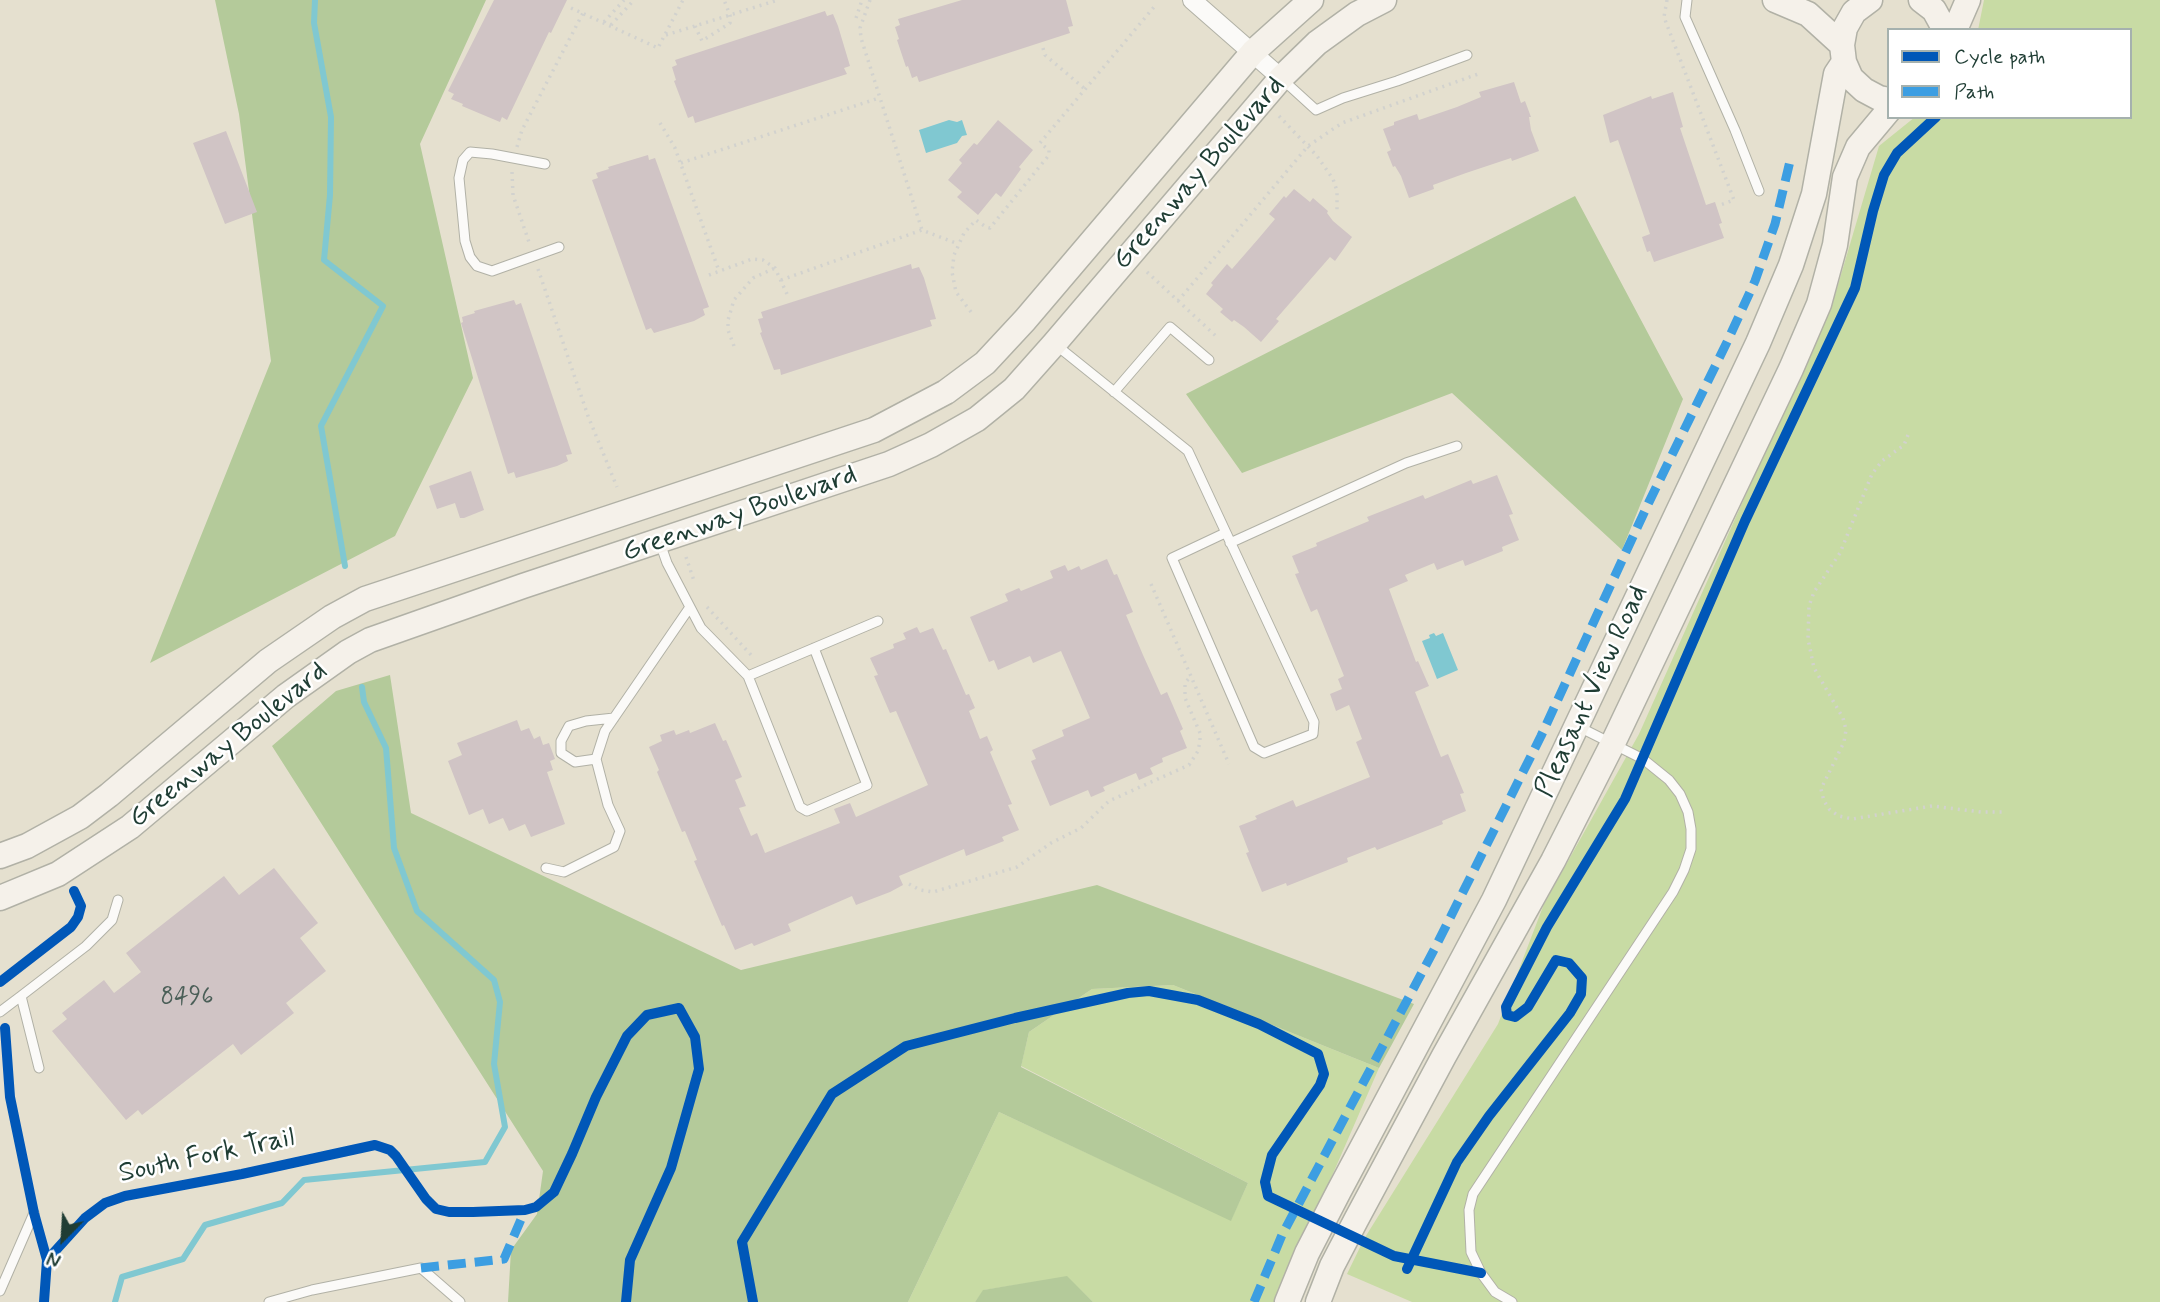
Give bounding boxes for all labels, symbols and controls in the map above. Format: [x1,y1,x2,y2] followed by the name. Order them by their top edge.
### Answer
[1887,28,2132,119] legend
[1954,43,2045,71] text: Cycle path
[1107,70,1293,278] street label: Greenway Boulevard
[1954,78,1994,106] text: Path
[618,459,862,571] street label: Greenway Boulevard
[1529,581,1657,803] street label: Pleasant View Road
[123,656,335,836] street label: Greenway Boulevard
[160,984,214,1012] house number: 8496
[116,1122,298,1192] street label: South Fork Trail
[28,1204,98,1274] north arrow
[43,1245,65,1273] text: N

